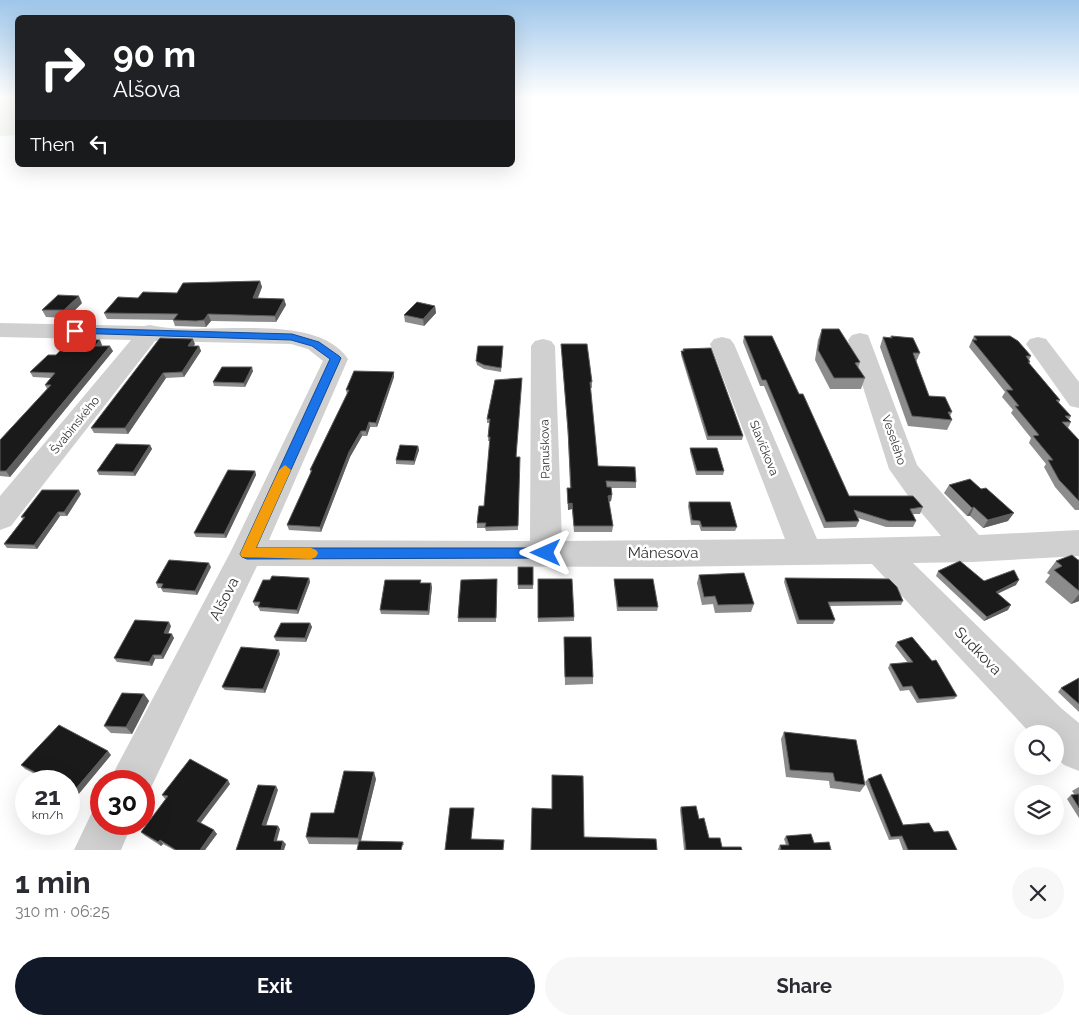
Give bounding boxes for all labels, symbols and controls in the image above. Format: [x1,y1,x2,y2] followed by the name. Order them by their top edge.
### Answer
[113,34,196,75] text: 90 m
[30,35,95,100] icon: right
[113,76,181,102] text: Alšova
[85,130,113,158] icon: left
[30,133,75,155] text: Then
[54,310,96,352] pin
[61,317,89,345] icon: arrive
[48,393,102,457] street label: Švabinského
[879,413,909,467] street label: Veselého
[747,418,781,478] street label: Slavíčkova
[537,419,553,479] street label: Panuškova
[519,526,571,578] position arrow
[628,544,698,562] street label: Mánesova
[206,574,242,624] street label: Alšova
[951,623,1005,679] street label: Sudkova
[1014,725,1064,835] map controls
[1014,725,1064,775] button: search
[90,770,155,835] speed limit sign: 30
[34,781,61,811] text: 21
[1014,785,1064,835] button: layers
[32,808,63,822] text: km/h
[15,865,91,900] text: 1 min
[1012,867,1064,919] button: close
[15,902,110,921] text: 310 m · 06:25
[15,957,535,1015] button: Exit
[545,957,1064,1015] button: Share

